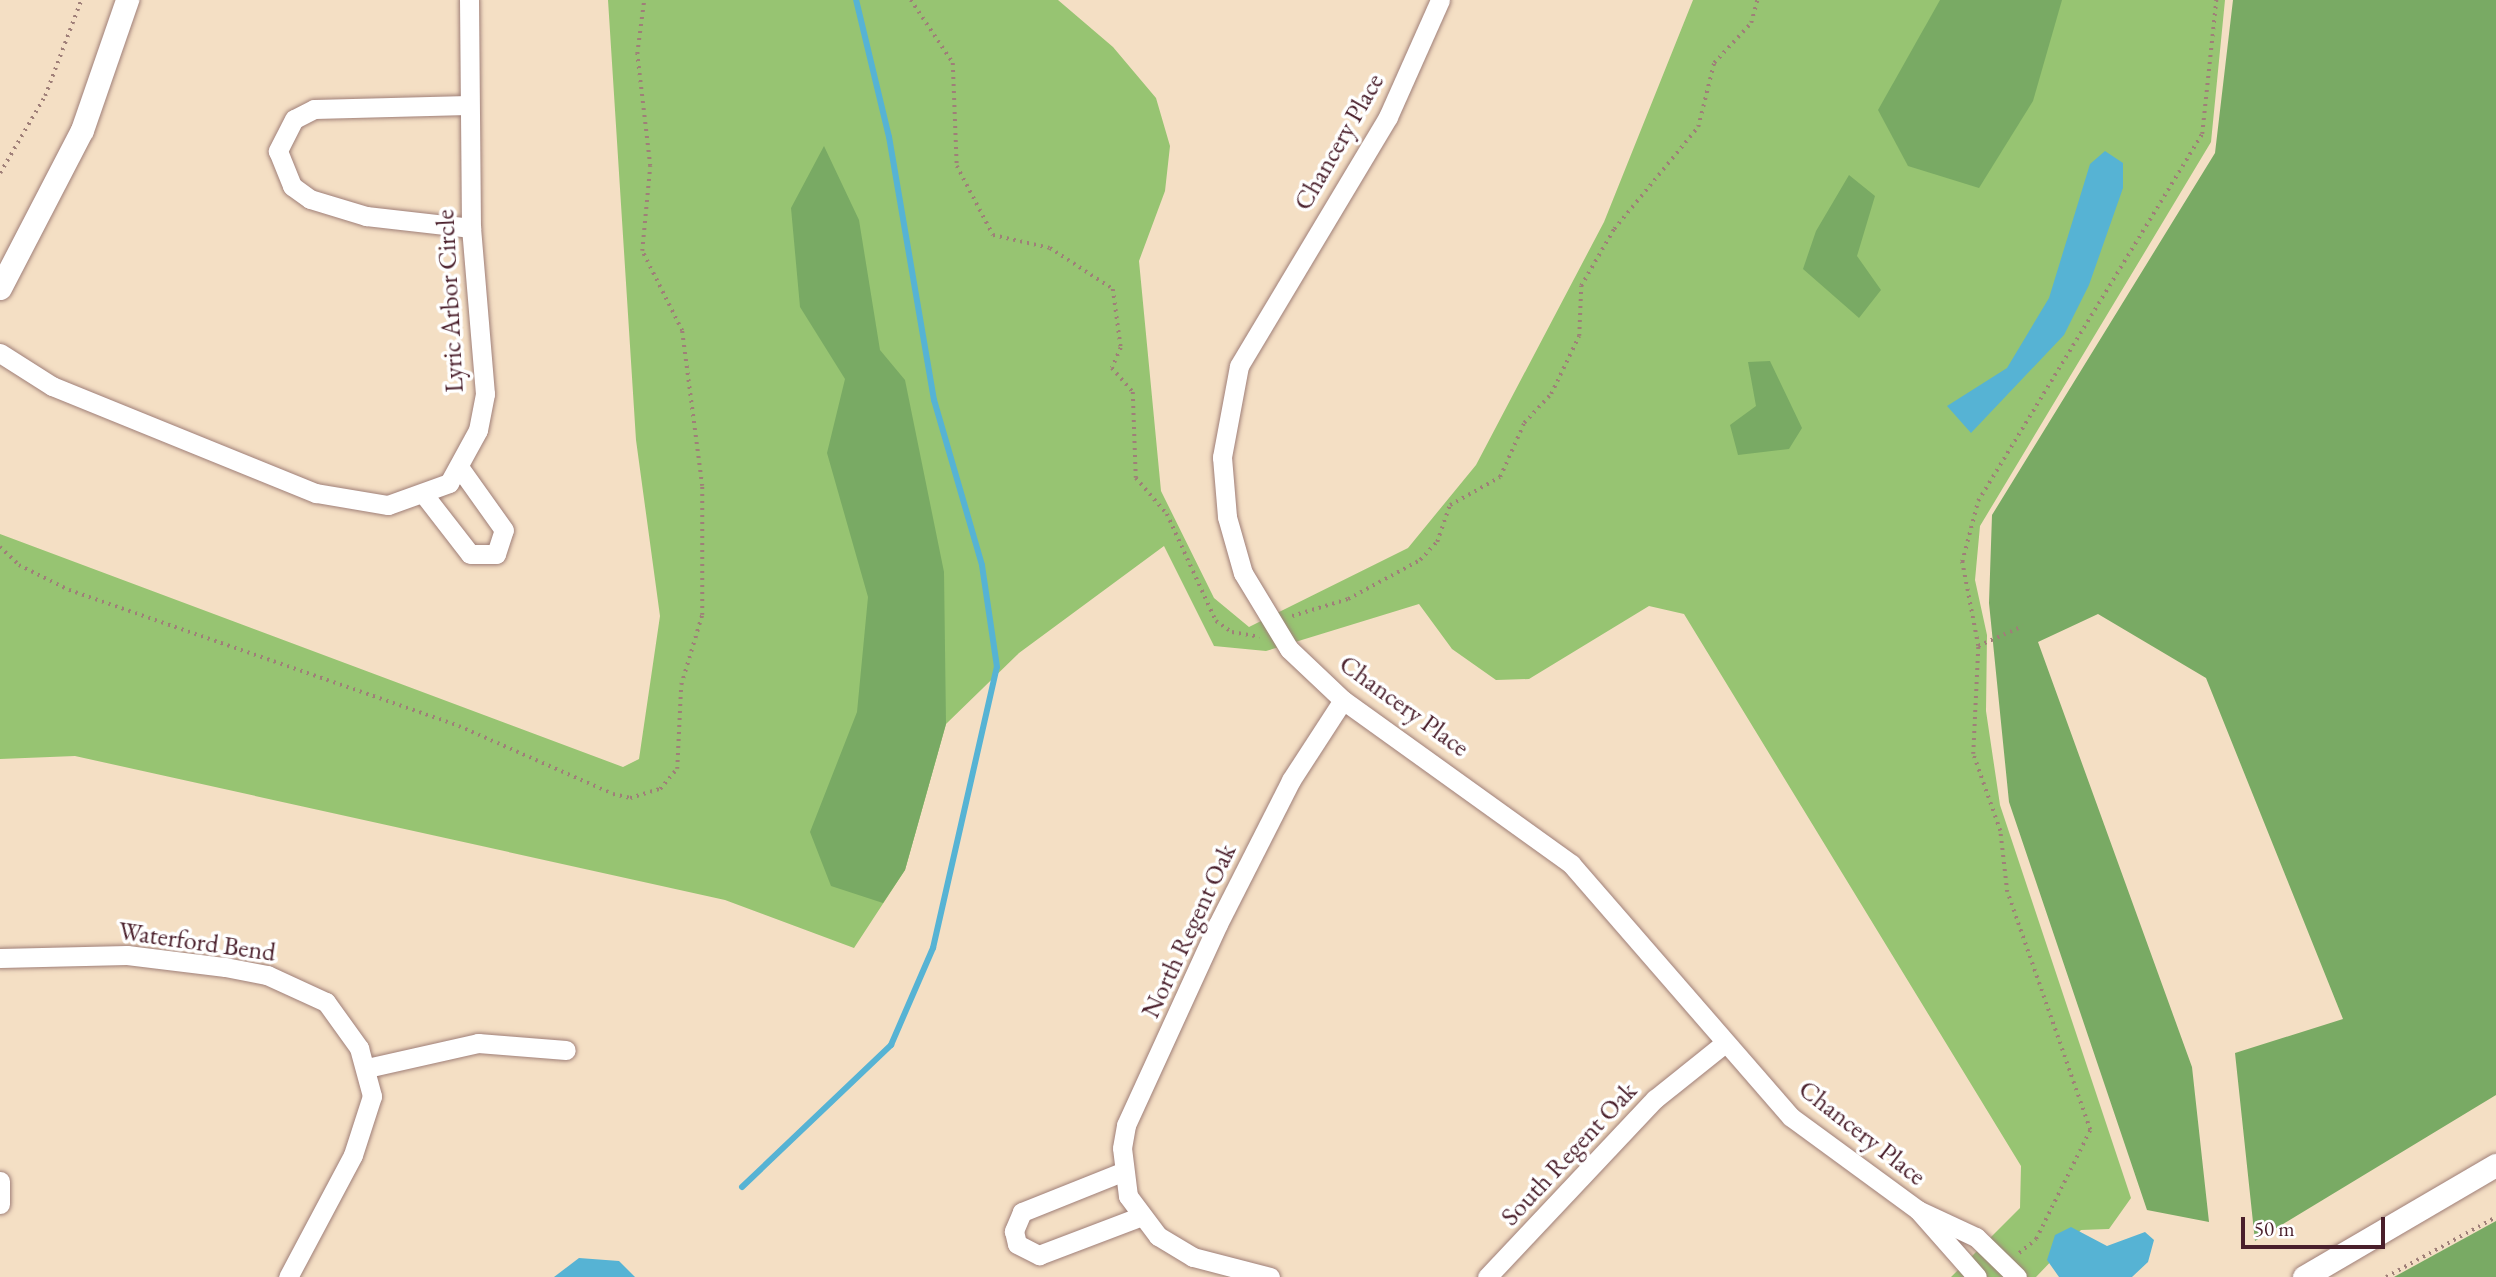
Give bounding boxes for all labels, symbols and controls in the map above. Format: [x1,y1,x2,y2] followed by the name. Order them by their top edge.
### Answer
[1287,68,1391,216] street label: Chancery Place
[430,209,470,393] street label: Lyric Arbor Circle
[1333,649,1475,763] street label: Chancery Place
[1135,839,1243,1023] street label: North Regent Oak
[116,916,278,968] street label: Waterford Bend
[1792,1074,1932,1192] street label: Chancery Place
[1494,1076,1644,1232] street label: South Regent Oak
[2244,1204,2388,1248] scale bar
[2254,1215,2295,1242] text: 50 m

